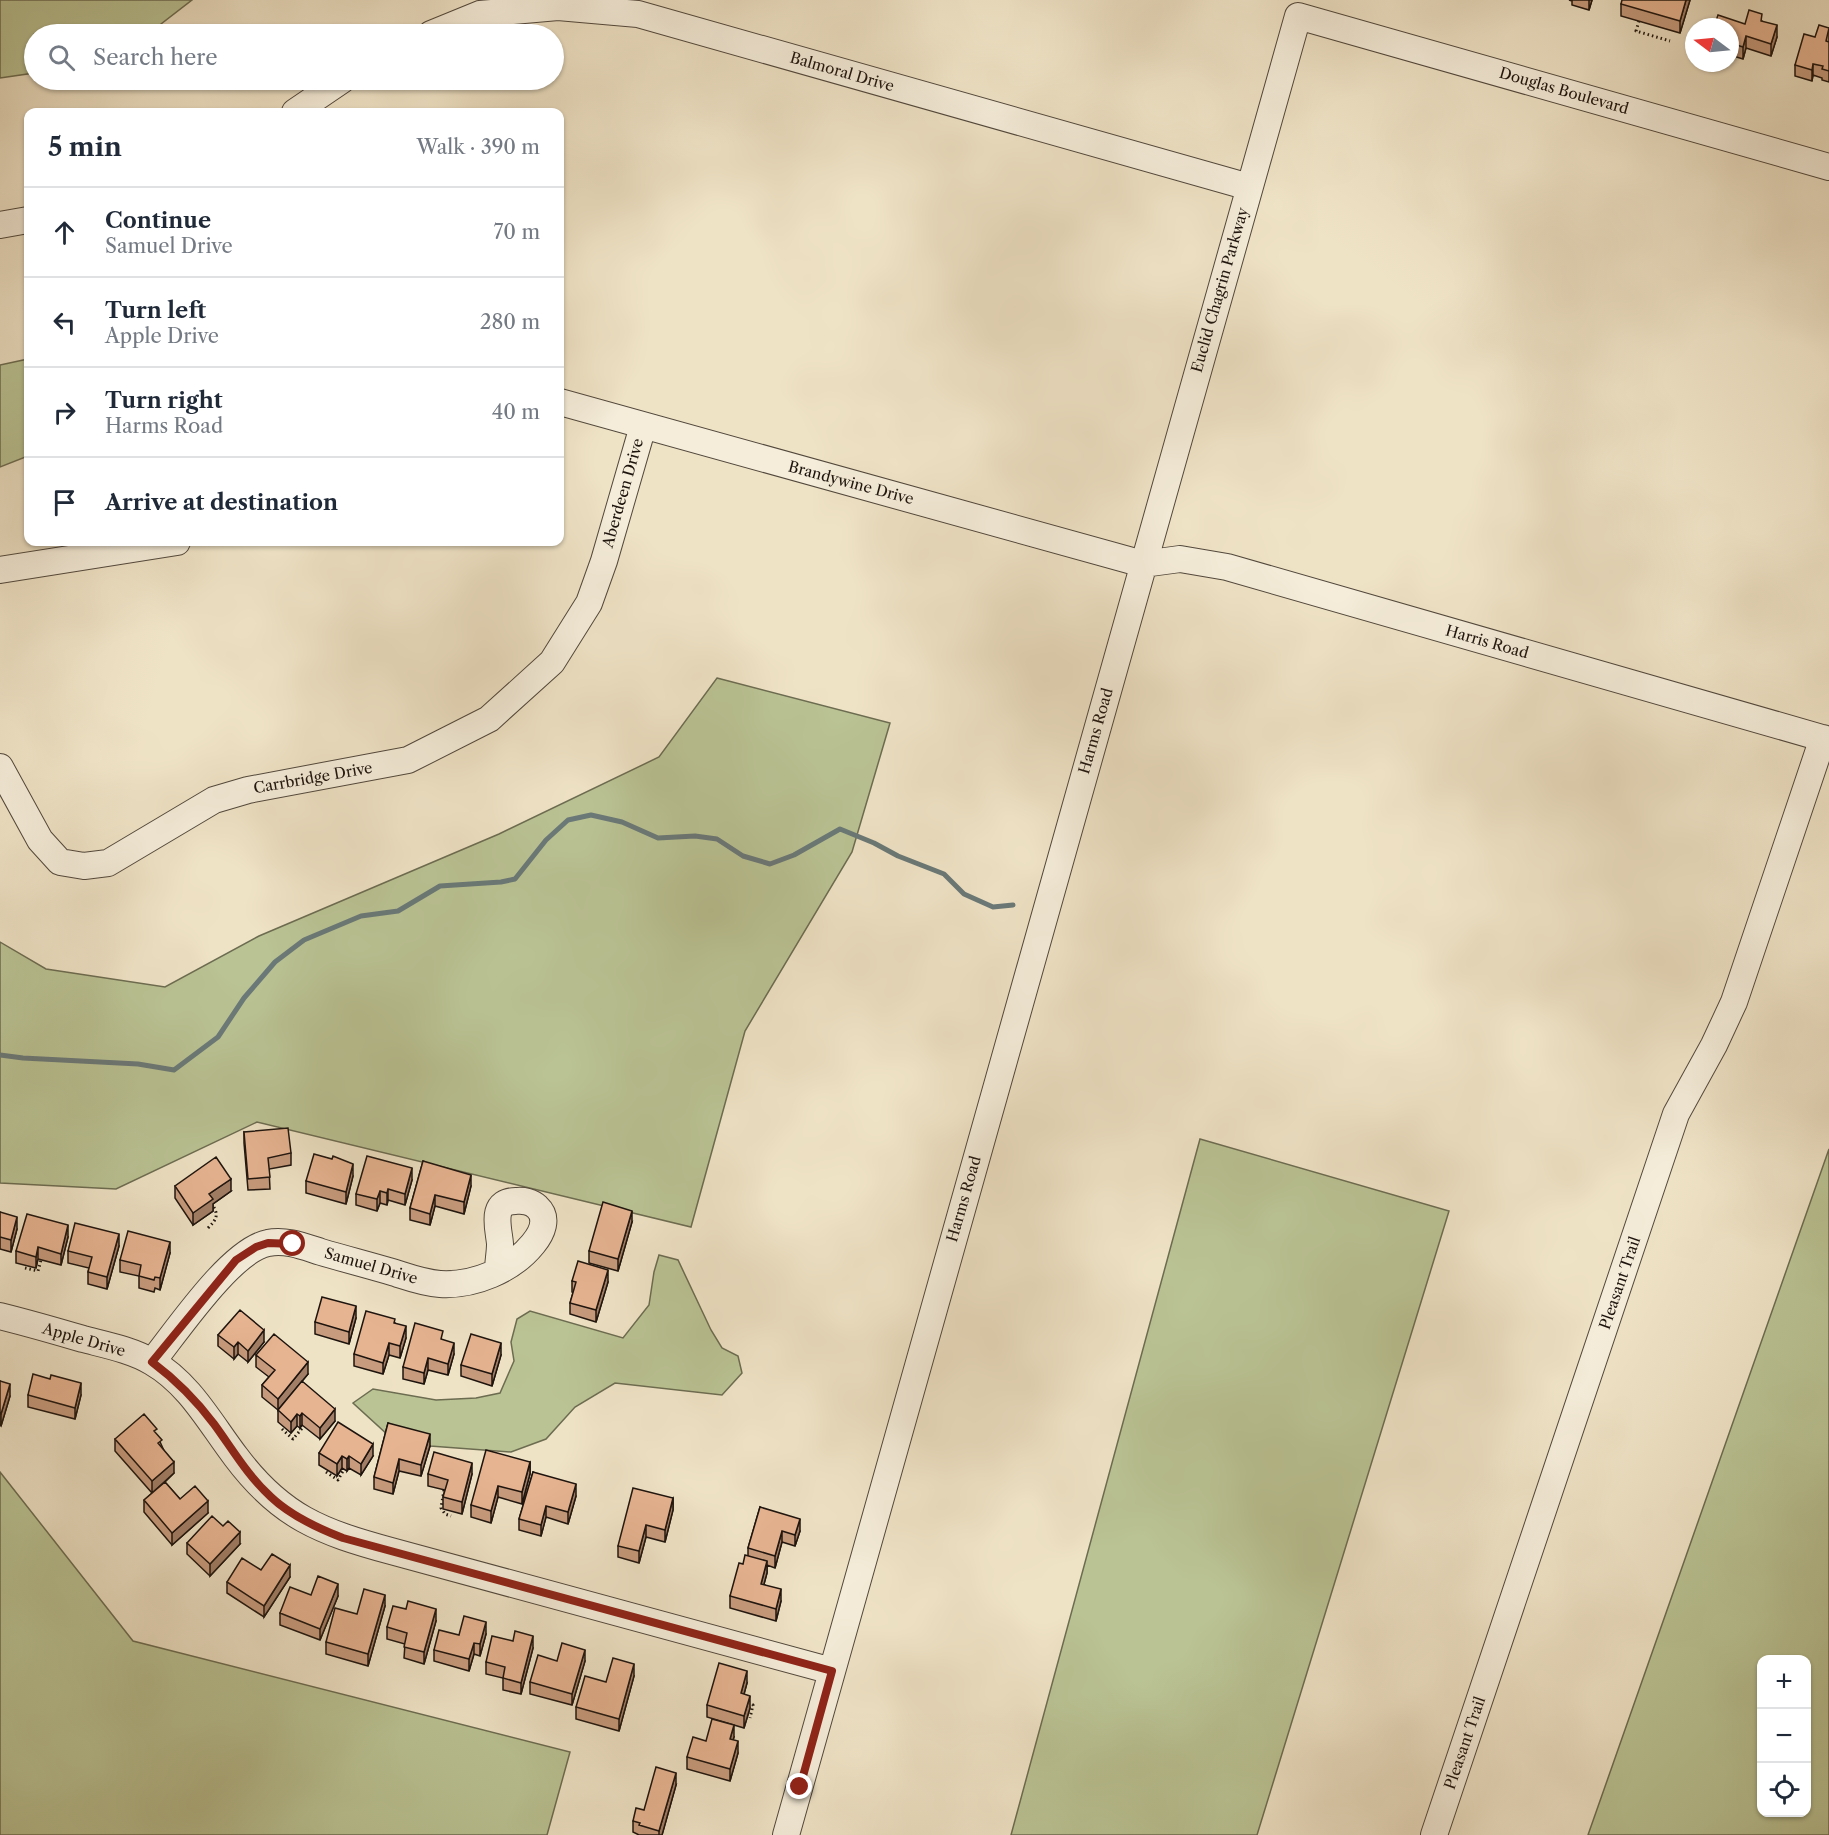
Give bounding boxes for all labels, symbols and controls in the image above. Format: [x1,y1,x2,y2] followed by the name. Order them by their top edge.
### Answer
[1685,18,1739,72] north arrow
[24,24,564,90] search box
[45,41,78,74] icon: search
[93,44,218,71] text: Search here
[788,48,896,95] street label: Balmoral Drive
[1497,63,1631,118] street label: Douglas Boulevard
[48,131,122,163] text: 5 min
[417,135,540,159] text: Walk · 390 m
[1187,205,1252,375] street label: Euclid Chagrin Parkway
[105,207,211,234] text: Continue
[48,216,81,249] icon: ahead
[494,220,540,244] text: 70 m
[105,234,233,258] text: Samuel Drive
[105,297,206,324] text: Turn left
[48,306,81,339] icon: left
[480,310,540,334] text: 280 m
[105,324,219,348] text: Apple Drive
[105,387,223,414] text: Turn right
[48,396,81,429] icon: right
[492,400,540,424] text: 40 m
[105,414,223,438] text: Harms Road
[598,436,647,551] street label: Aberdeen Drive
[786,457,916,508] street label: Brandywine Drive
[48,486,81,519] icon: arrive
[105,489,338,516] text: Arrive at destination
[1443,621,1531,662] street label: Harris Road
[1074,686,1117,776] street label: Harms Road
[252,758,374,797] street label: Carrbridge Drive
[942,1154,985,1244] street label: Harms Road
[279,1230,305,1256] route start
[1595,1233,1644,1332] street label: Pleasant Trail
[322,1243,420,1288] street label: Samuel Drive
[39,1318,128,1360] street label: Apple Drive
[1757,1655,1811,1817] map controls
[1757,1655,1811,1709] button: +
[1440,1693,1489,1792] street label: Pleasant Trail
[1757,1709,1811,1763] button: −
[1757,1763,1811,1817] button: locate
[786,1773,812,1799] route end

